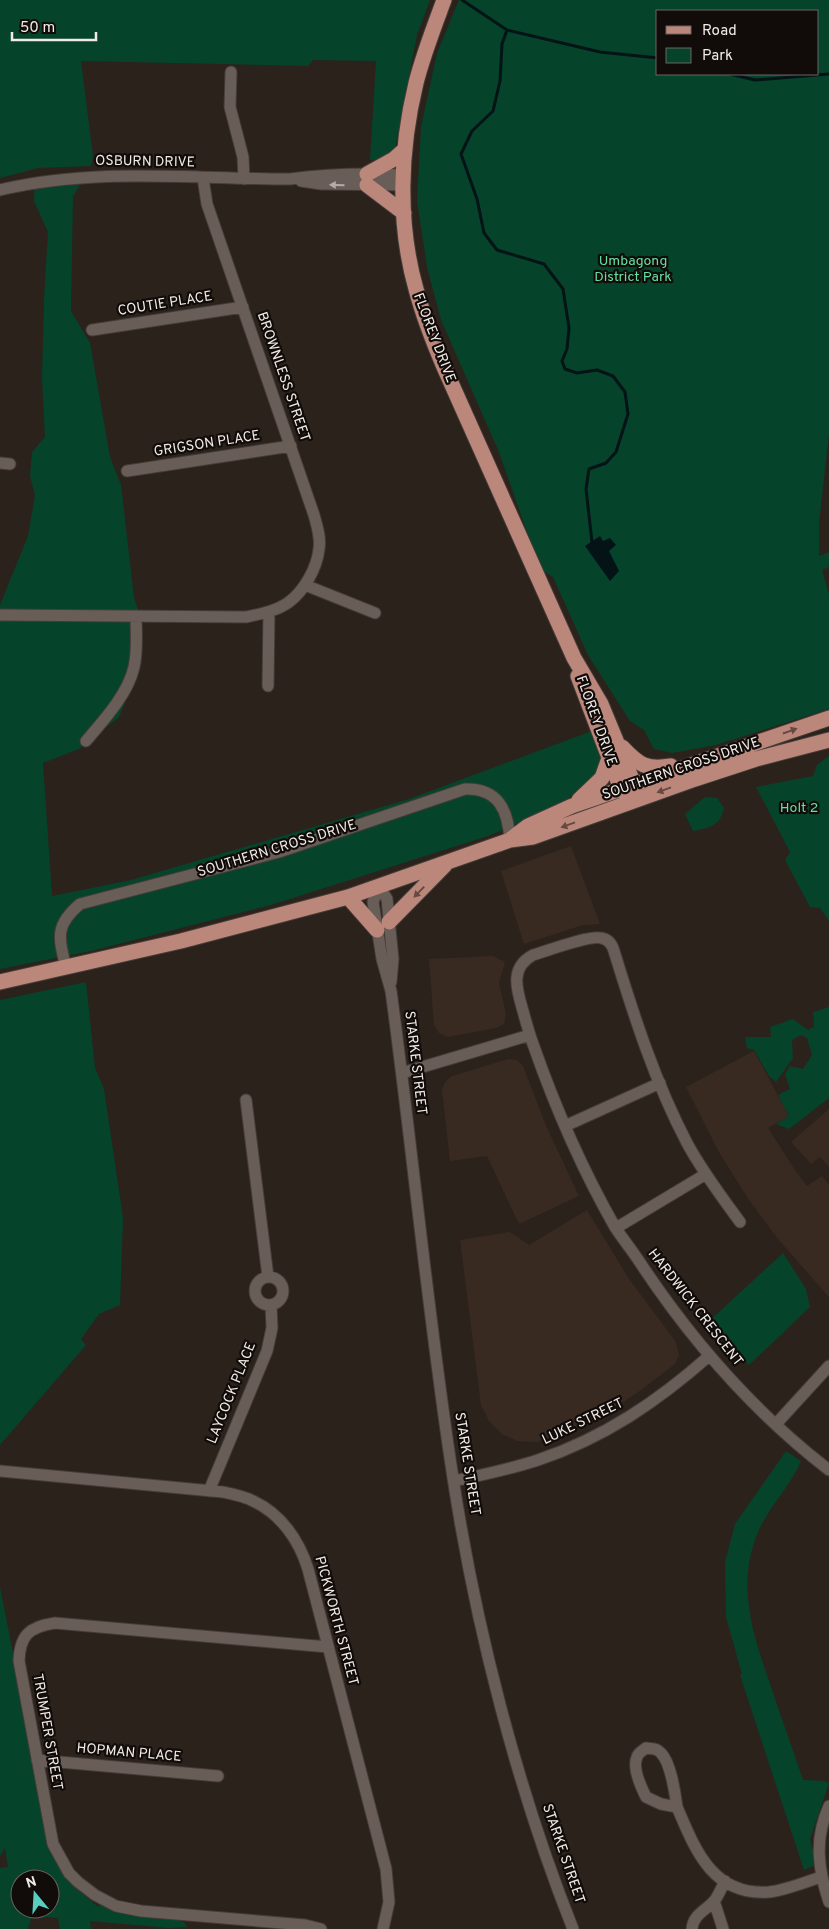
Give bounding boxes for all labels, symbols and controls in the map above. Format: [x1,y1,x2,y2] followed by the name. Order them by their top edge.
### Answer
[12,10,96,42] scale bar
[656,10,819,75] legend
[20,19,55,38] text: 50 m
[702,22,737,41] text: Road
[702,47,733,66] text: Park
[95,153,195,171] street label: OSBURN DRIVE
[329,180,345,188] one-way arrow
[594,253,672,286] park label: Umbagong District Park
[117,288,213,320] street label: COUTIE PLACE
[409,291,459,385] street label: FLOREY DRIVE
[253,310,313,444] street label: BROWNLESS STREET
[153,427,261,461] street label: GRIGSON PLACE
[572,673,620,769] street label: FLOREY DRIVE
[783,727,798,735] one-way arrow
[600,734,762,804] street label: SOUTHERN CROSS DRIVE
[657,787,672,794] one-way arrow
[780,800,818,817] park label: Holt 2
[195,817,359,881] street label: SOUTHERN CROSS DRIVE
[560,822,575,829] one-way arrow
[413,886,425,898] one-way arrow
[400,1010,430,1116] street label: STARKE STREET
[644,1246,746,1370] street label: HARDWICK CRESCENT
[204,1340,260,1446] street label: LAYCOCK PLACE
[539,1395,627,1449] street label: LUKE STREET
[450,1411,484,1517] street label: STARKE STREET
[311,1554,361,1688] street label: PICKWORTH STREET
[28,1672,66,1792] street label: TRUMPER STREET
[76,1740,182,1766] street label: HOPMAN PLACE
[538,1802,588,1906] street label: STARKE STREET
[10,1869,60,1919] north arrow
[24,1873,39,1893] text: N

